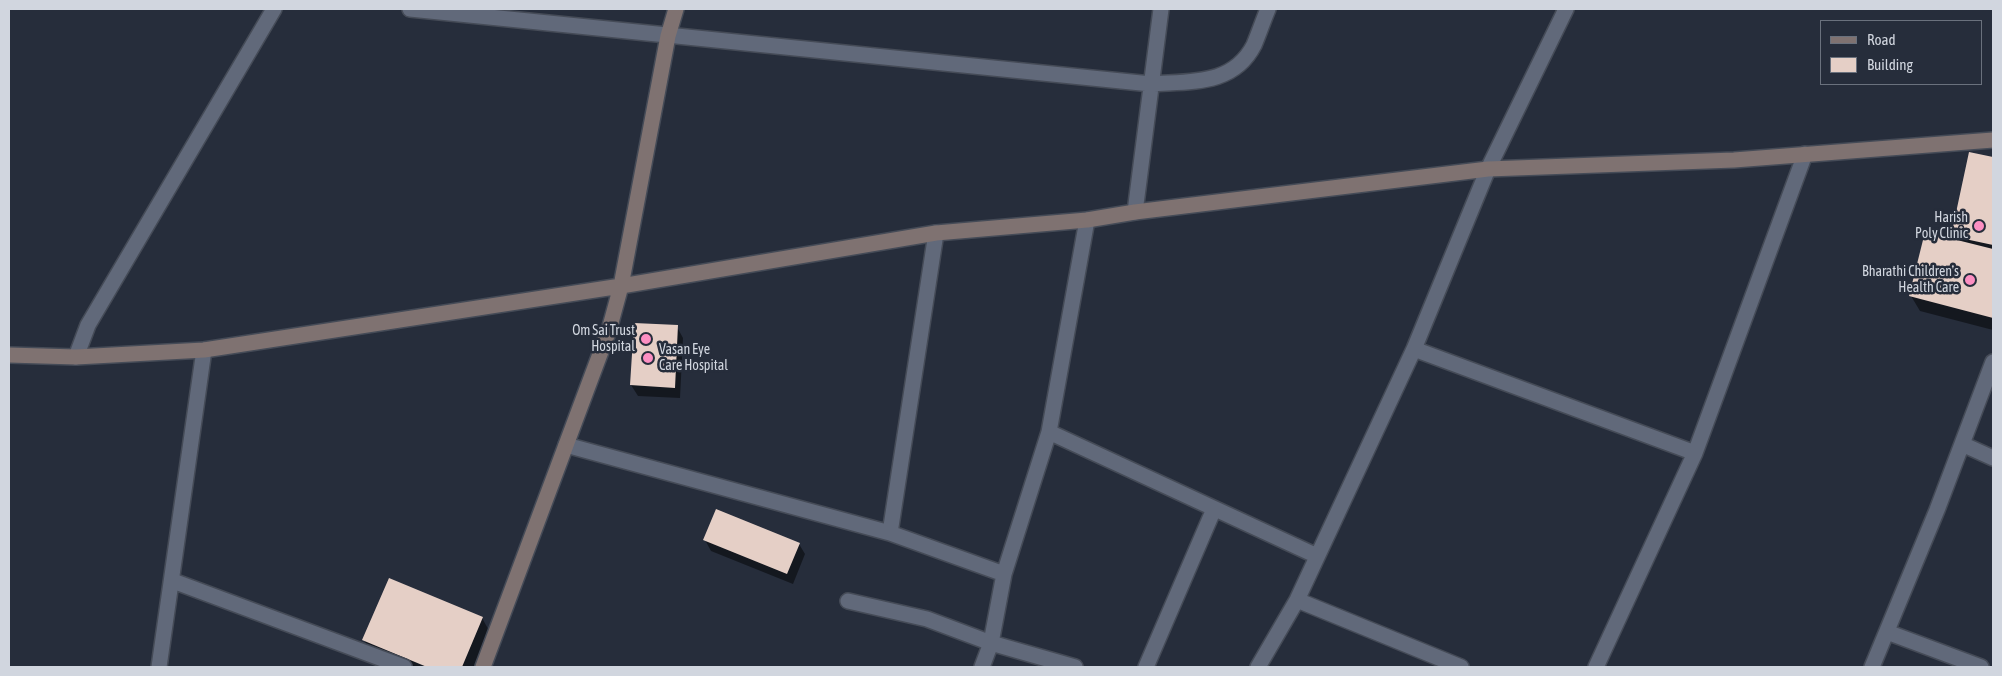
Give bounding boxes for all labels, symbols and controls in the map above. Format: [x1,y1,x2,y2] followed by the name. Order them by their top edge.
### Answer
[1820,20,1982,85] legend
[1867,31,1896,48] text: Road
[1867,56,1913,73] text: Building
[1915,210,1968,242] place label: Harish Poly Clinic
[1972,219,1986,233] marker: Harish Poly Clinic
[1862,264,1959,296] place label: Bharathi Children's Health Care
[1963,273,1977,287] marker: Bharathi Children's Health Care
[572,323,635,356] place label: Om Sai Trust Hospital
[639,332,653,346] marker: Om Sai Trust Hospital
[659,342,728,374] place label: Vasan Eye Care Hospital
[641,351,655,365] marker: Vasan Eye Care Hospital

